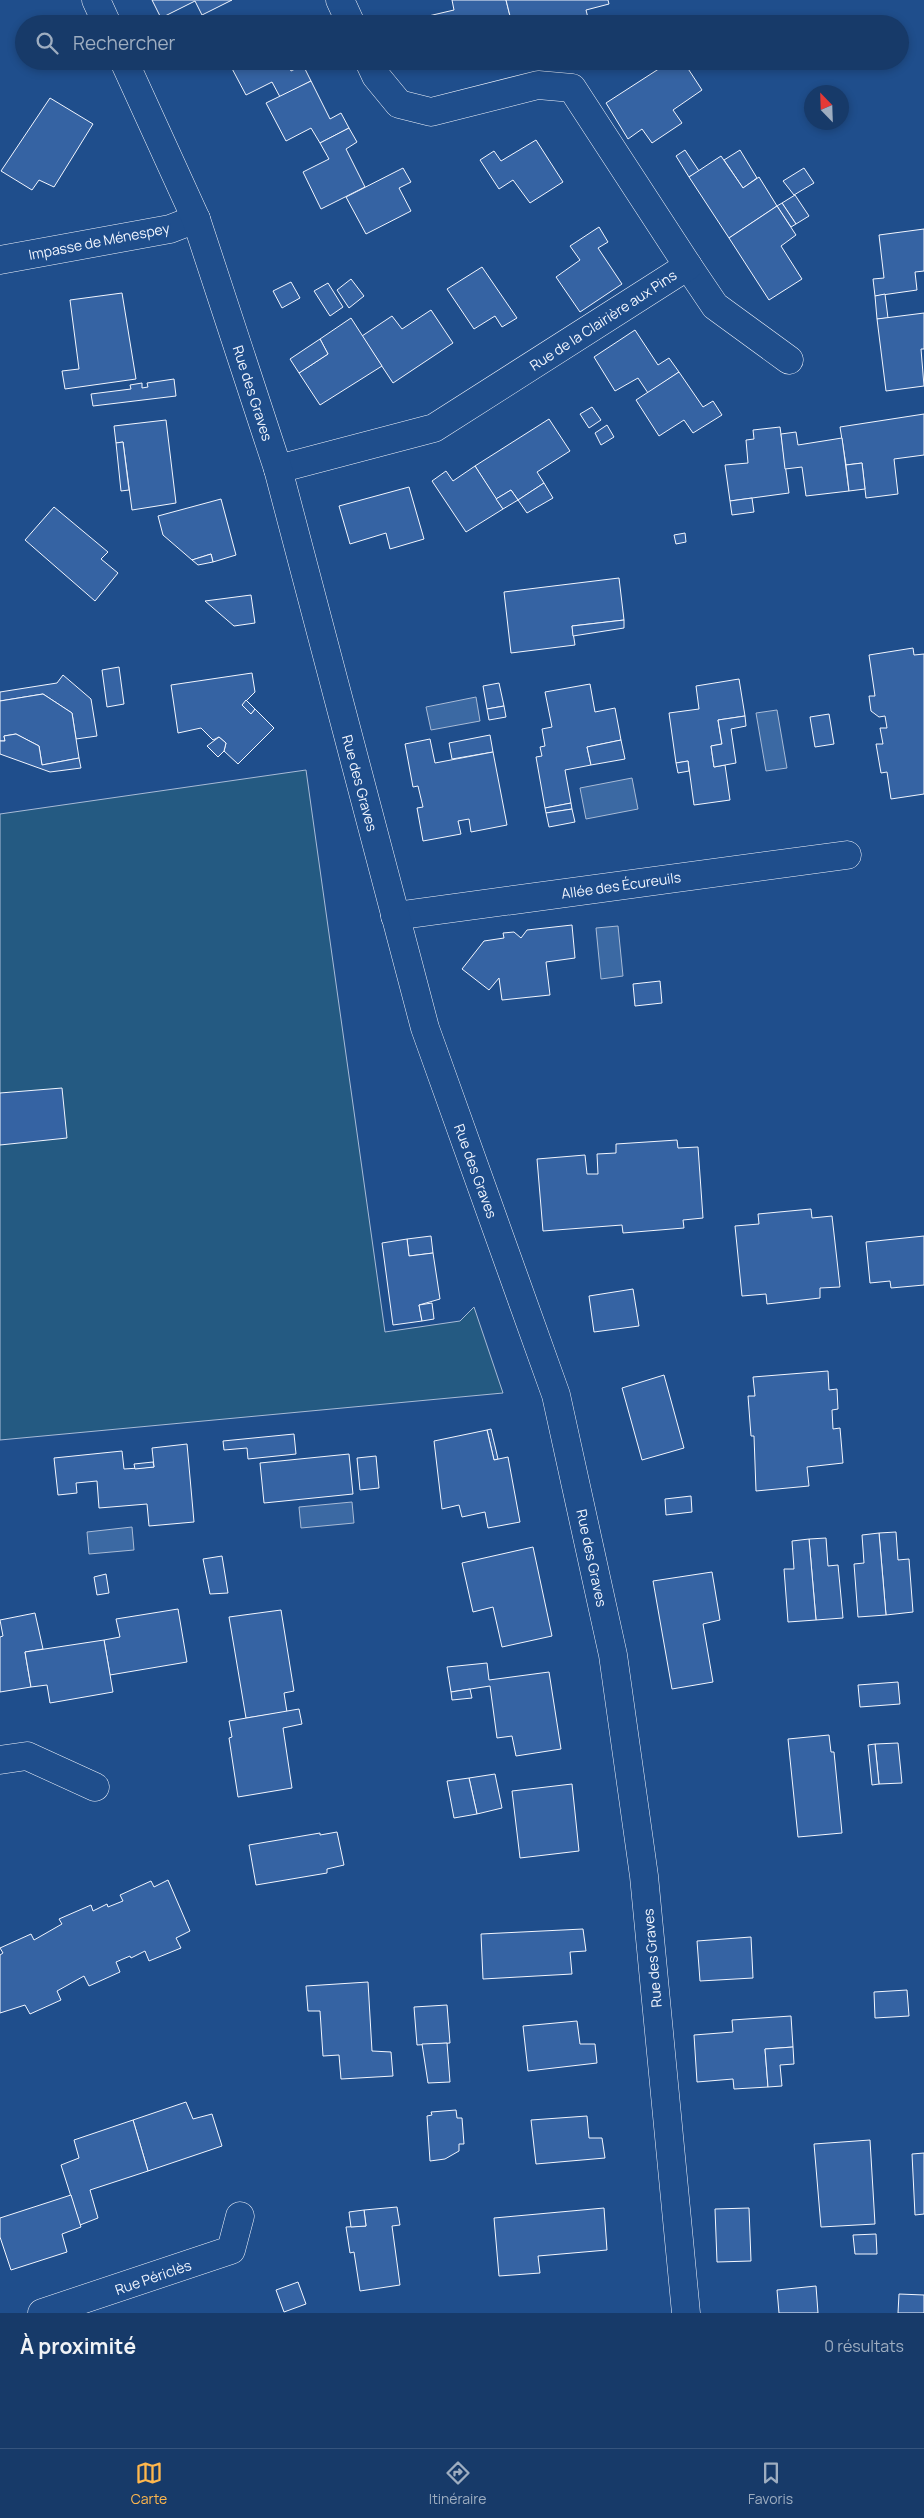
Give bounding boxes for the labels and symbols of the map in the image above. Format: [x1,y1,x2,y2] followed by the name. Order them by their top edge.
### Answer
[804,85,849,130] north arrow
[27,218,172,264] street label: Impasse de Ménespey
[526,265,680,375] street label: Rue de la Clairière aux Pins
[229,343,277,443] street label: Rue des Graves
[338,733,382,833] street label: Rue des Graves
[560,867,682,903] street label: Allée des Écureuils
[450,1121,502,1221] street label: Rue des Graves
[572,1507,612,1609] street label: Rue des Graves
[638,1908,666,2008] street label: Rue des Graves
[112,2255,194,2299] street label: Rue Périclès

